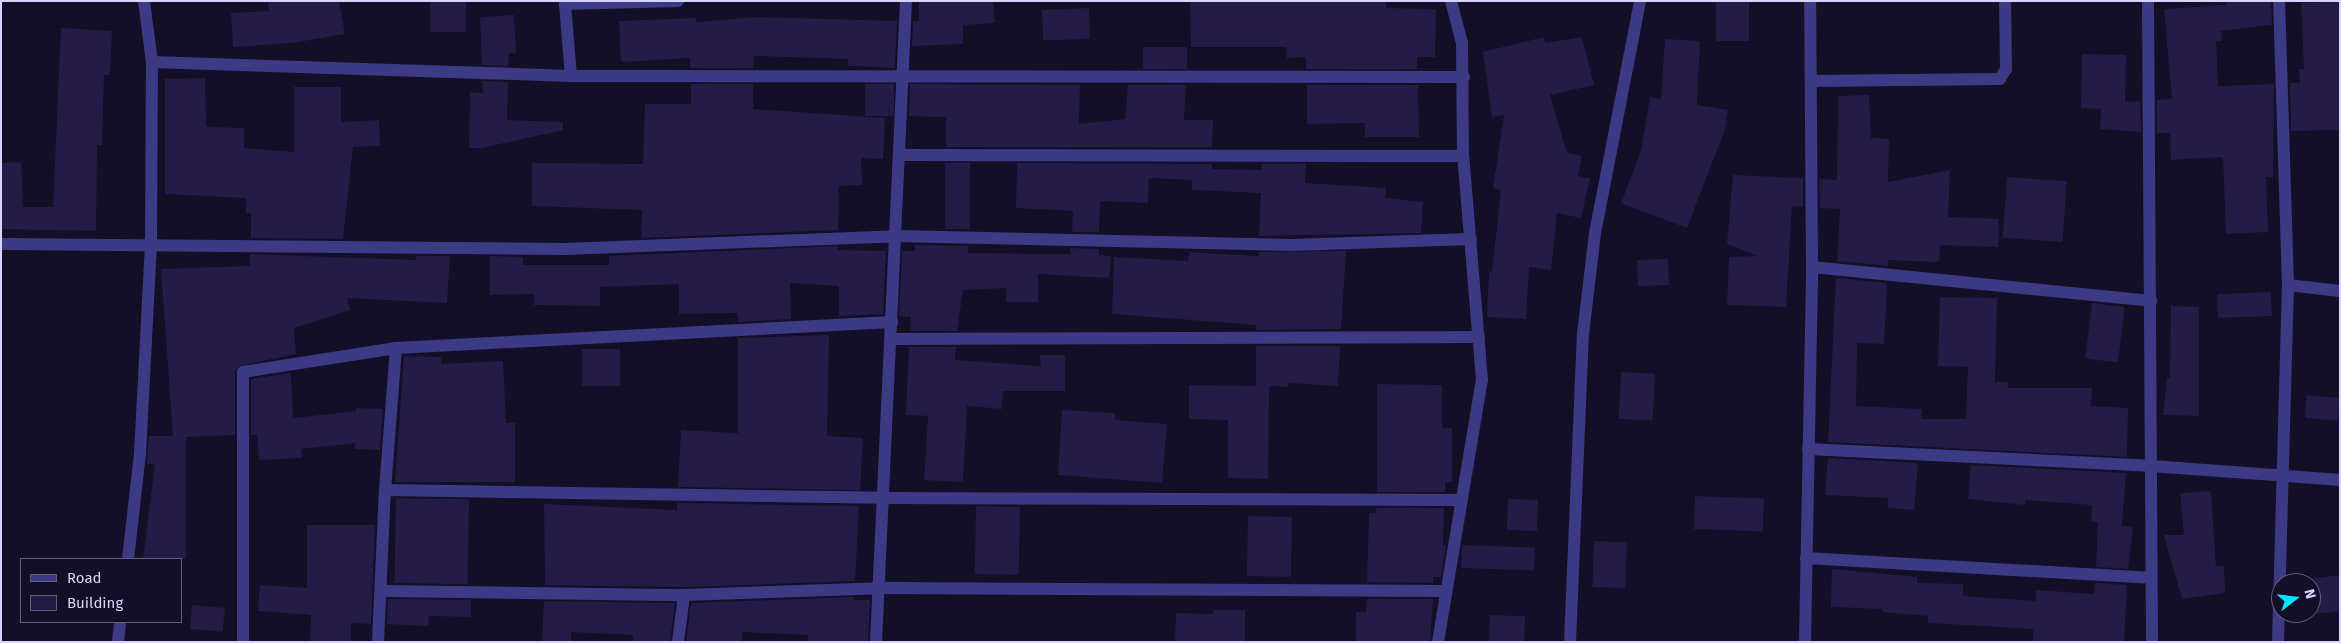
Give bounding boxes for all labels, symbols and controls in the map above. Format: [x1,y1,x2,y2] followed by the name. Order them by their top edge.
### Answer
[20,558,182,623] legend
[67,569,102,587] text: Road
[2271,573,2321,623] north arrow
[2300,587,2319,601] text: N
[67,594,123,612] text: Building

